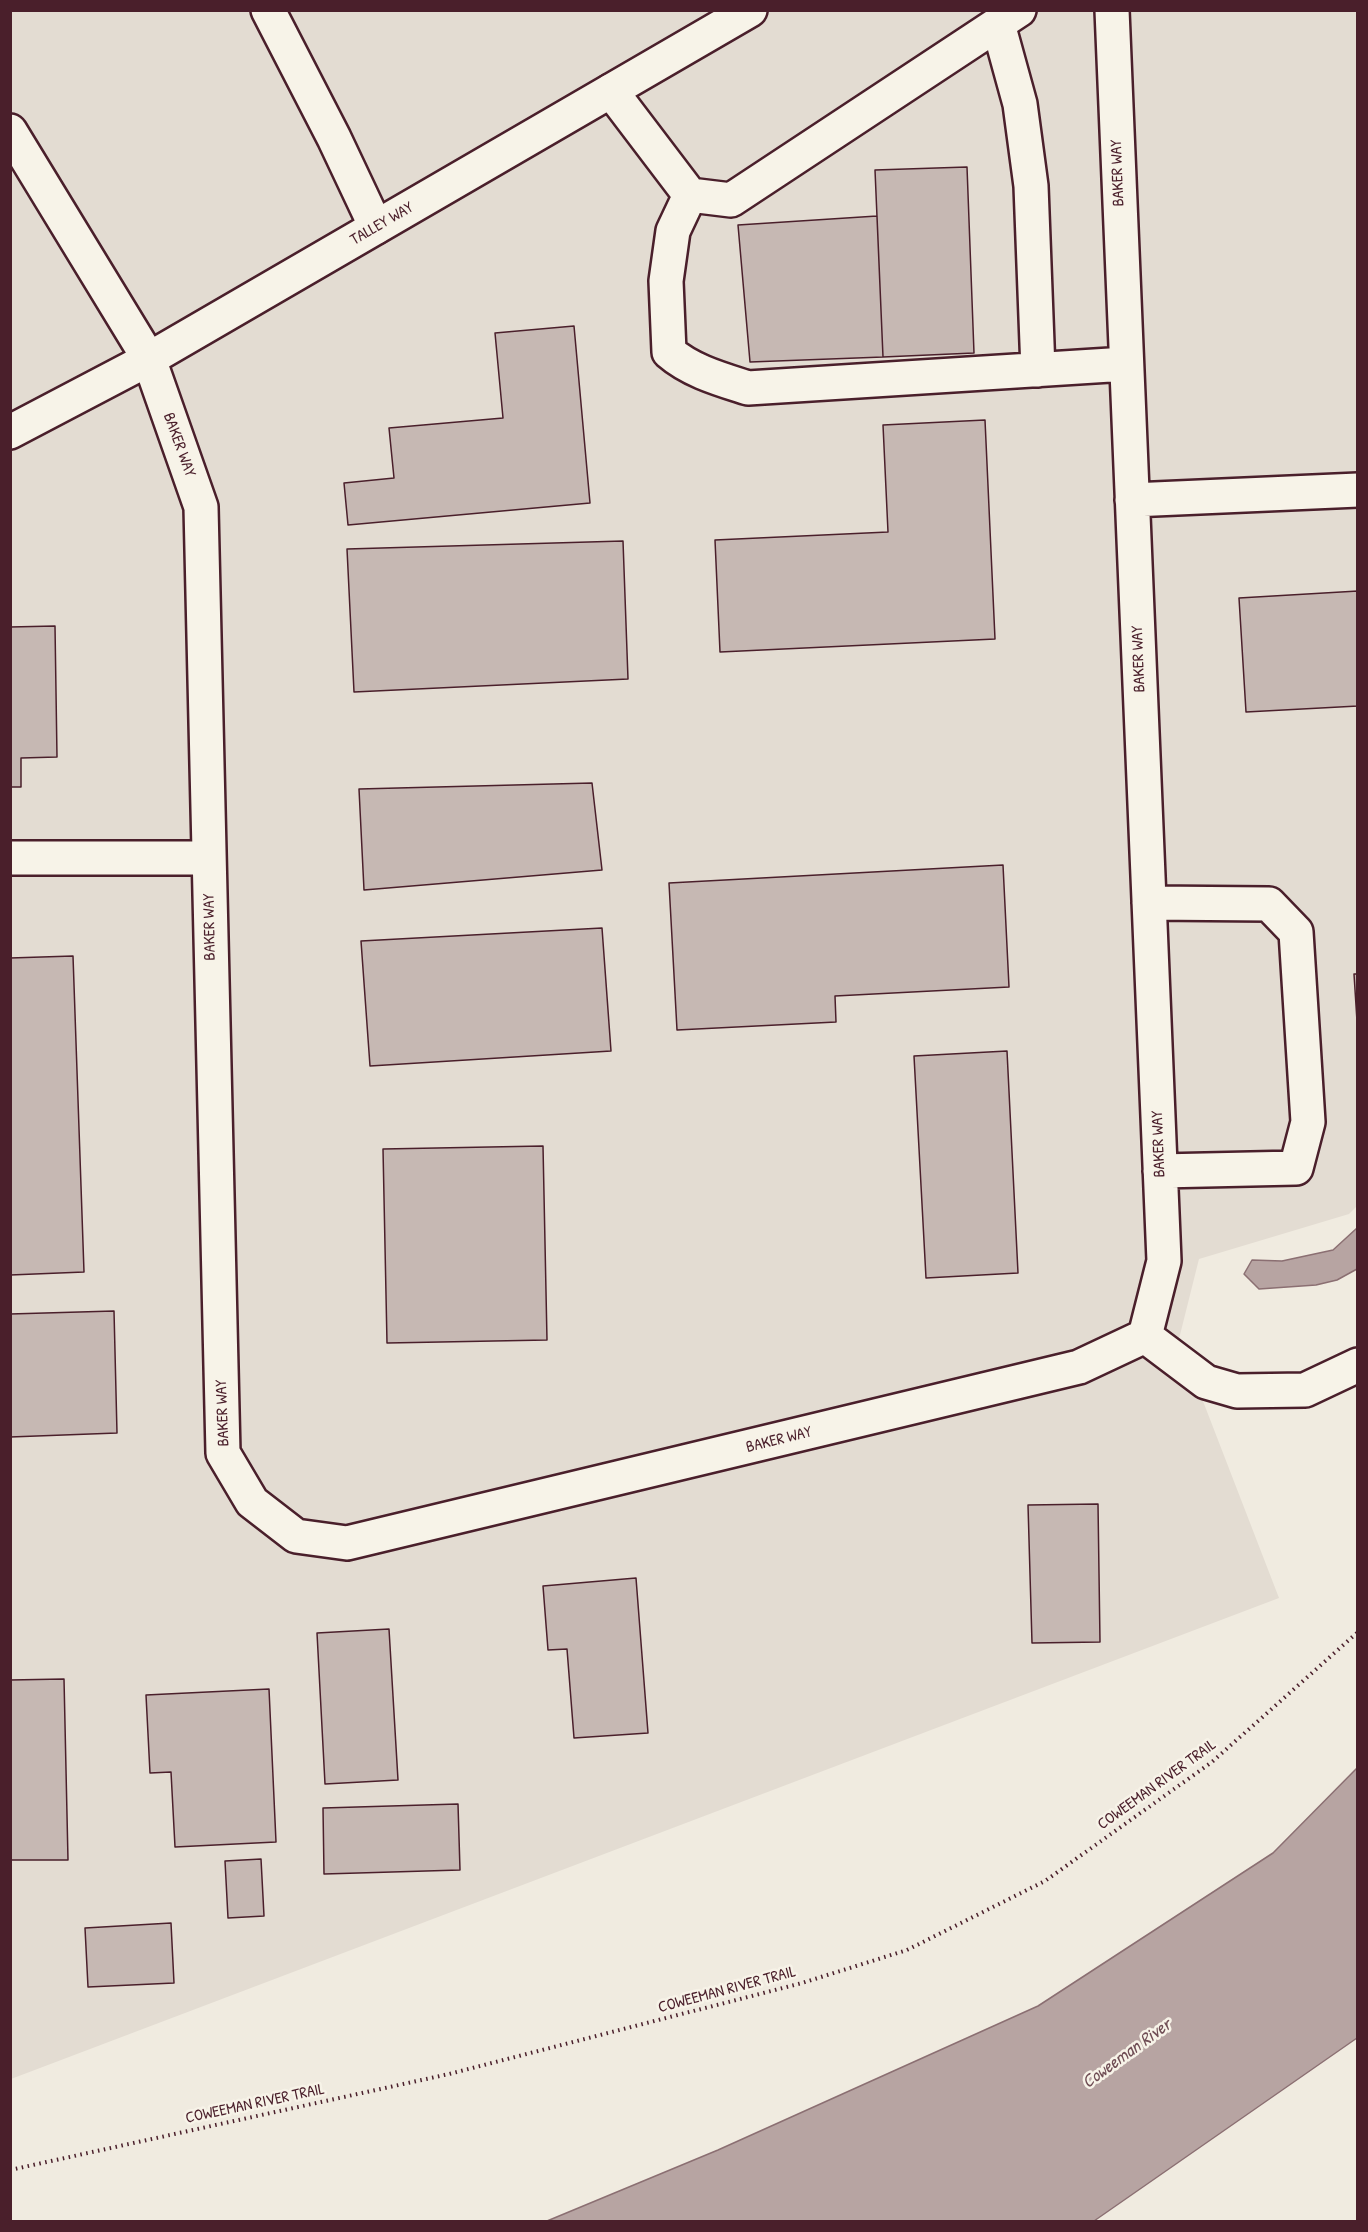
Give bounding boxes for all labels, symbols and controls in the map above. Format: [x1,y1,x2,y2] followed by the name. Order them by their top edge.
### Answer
[1107,139,1129,207] street label: BAKER WAY
[347,198,417,250] street label: TALLEY WAY
[159,410,199,480] street label: BAKER WAY
[1128,625,1150,693] street label: BAKER WAY
[200,893,220,961] street label: BAKER WAY
[1148,1110,1170,1178] street label: BAKER WAY
[212,1379,234,1447] street label: BAKER WAY
[744,1423,814,1457] street label: BAKER WAY
[1094,1736,1220,1834] street label: COWEEMAN RIVER TRAIL
[656,1962,798,2018] street label: COWEEMAN RIVER TRAIL
[1078,2014,1176,2094] water label: Coweeman River
[184,2080,326,2128] street label: COWEEMAN RIVER TRAIL

